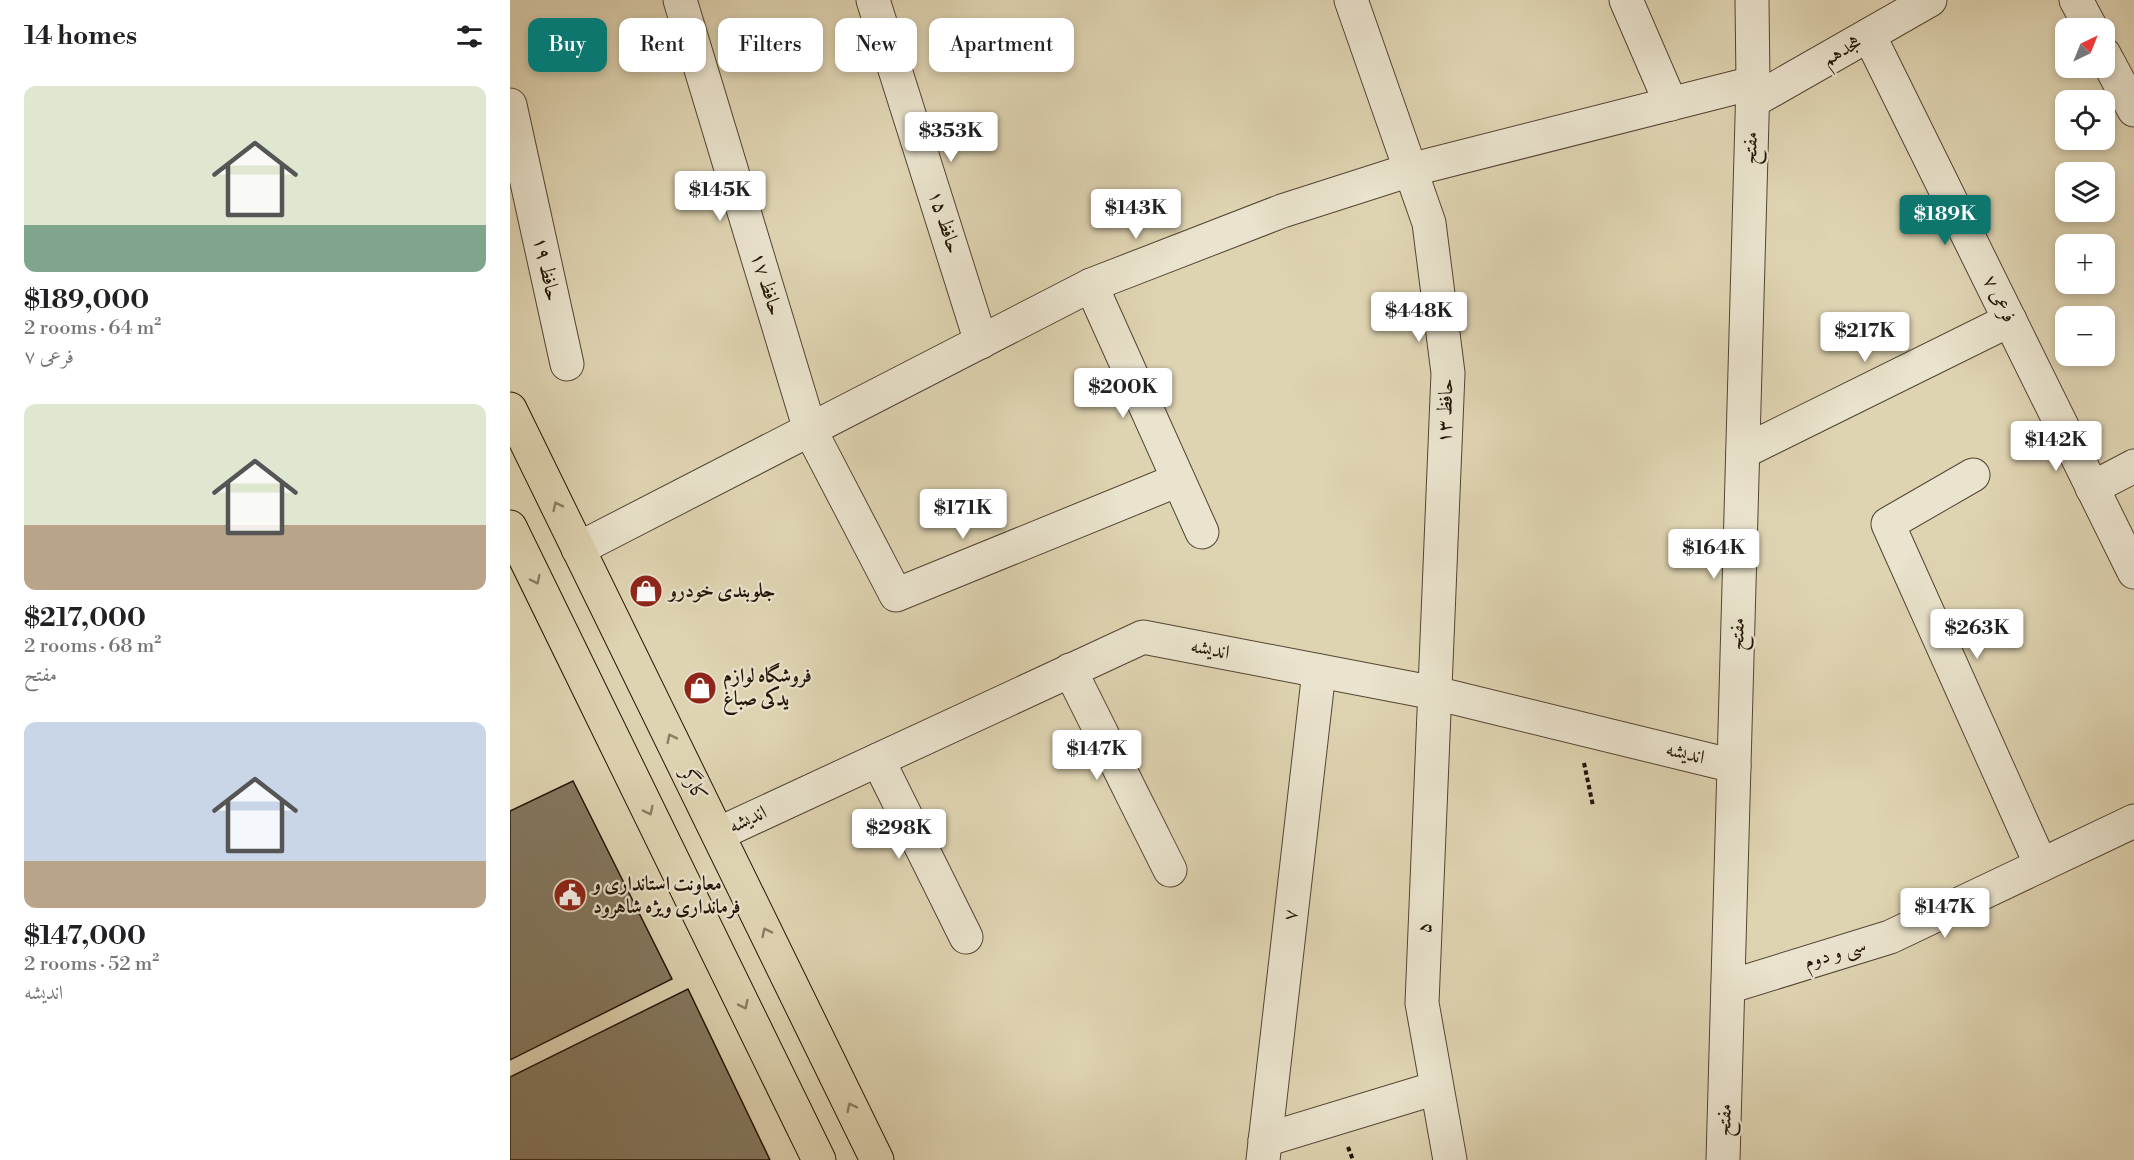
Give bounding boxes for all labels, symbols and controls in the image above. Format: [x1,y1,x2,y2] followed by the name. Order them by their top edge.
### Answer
[528,18,607,72] chip: Buy
[619,18,706,72] chip: Rent
[718,18,823,72] chip: Filters
[835,18,917,72] chip: New
[929,18,1074,72] chip: Apartment
[2055,18,2115,78] north arrow
[2055,18,2115,366] map controls
[24,20,137,52] text: 14 homes
[453,20,486,53] icon: filters
[1818,30,1869,77] street label: هجدهم
[2055,90,2115,150] button: locate
[909,112,993,163] pin: $353K
[919,119,983,144] text: $353K
[201,125,309,233] icon: home
[1738,131,1768,165] street label: مفتح
[2055,162,2115,222] button: layers
[678,171,762,222] pin: $145K
[689,178,751,203] text: $145K
[922,187,966,257] street label: حافظ ۱۵
[1094,189,1178,240] pin: $143K
[1903,195,1987,246] pin: $189K
[1105,196,1167,221] text: $143K
[1914,202,1976,227] text: $189K
[2055,234,2115,294] button: +
[527,235,565,303] street label: حافظ ۱۹
[745,249,787,319] street label: حافظ ۱۷
[1977,271,2021,327] street label: فرعی ۷
[24,284,149,316] text: $189,000
[1377,292,1461,343] pin: $448K
[1385,299,1453,324] text: $448K
[2055,306,2115,366] button: −
[1823,312,1907,363] pin: $217K
[24,316,161,341] text: 2 rooms · 64 m²
[1834,319,1896,344] text: $217K
[24,345,74,370] text: فرعی ۷
[1081,368,1165,419] pin: $200K
[1088,375,1158,400] text: $200K
[1432,378,1460,444] street label: حافظ ۱۳
[2014,421,2098,472] pin: $142K
[2025,428,2087,453] text: $142K
[201,443,309,551] icon: home
[921,489,1005,540] pin: $171K
[934,496,992,521] text: $171K
[553,502,565,513] one-way arrow
[1672,529,1756,580] pin: $164K
[1682,536,1746,561] text: $164K
[528,573,540,584] one-way arrow
[628,573,664,609] shop icon: جلوبندی خودرو
[667,579,775,604] place label: جلوبندی خودرو
[24,602,146,634] text: $217,000
[1935,609,2019,660] pin: $263K
[1944,616,2010,641] text: $263K
[1725,617,1755,651] street label: مفتح
[24,634,161,659] text: 2 rooms · 68 m²
[1188,634,1232,666] street label: اندیشه
[723,662,812,715] place label: فروشگاه لوازم یدکی صباغ
[24,663,57,688] text: مفتح
[682,670,718,706] shop icon: فروشگاه لوازم یدکی صباغ
[1055,730,1139,781] pin: $147K
[666,734,678,745] one-way arrow
[1066,737,1128,762] text: $147K
[1663,737,1707,771] street label: اندیشه
[201,761,309,869] icon: home
[673,761,714,806] street label: کارگر
[725,800,771,840] street label: اندیشه
[642,805,653,816] one-way arrow
[857,809,941,860] pin: $298K
[866,816,932,841] text: $298K
[591,872,741,920] place label: معاونت استانداری و فرمانداری ویژه شاهرود
[552,877,588,913] public building icon: معاونت استانداری و فرمانداری ویژه شاهرود
[1903,888,1987,939] pin: $147K
[1914,895,1976,920] text: $147K
[1278,908,1304,922] street label: ۷
[24,920,146,952] text: $147,000
[1412,922,1438,934] street label: ۵
[761,928,773,939] one-way arrow
[1801,933,1870,979] street label: سی و دوم
[24,952,159,977] text: 2 rooms · 52 m²
[24,981,63,1006] text: اندیشه
[736,999,748,1010] one-way arrow
[847,1103,859,1114] one-way arrow
[1712,1103,1742,1137] street label: مفتح

